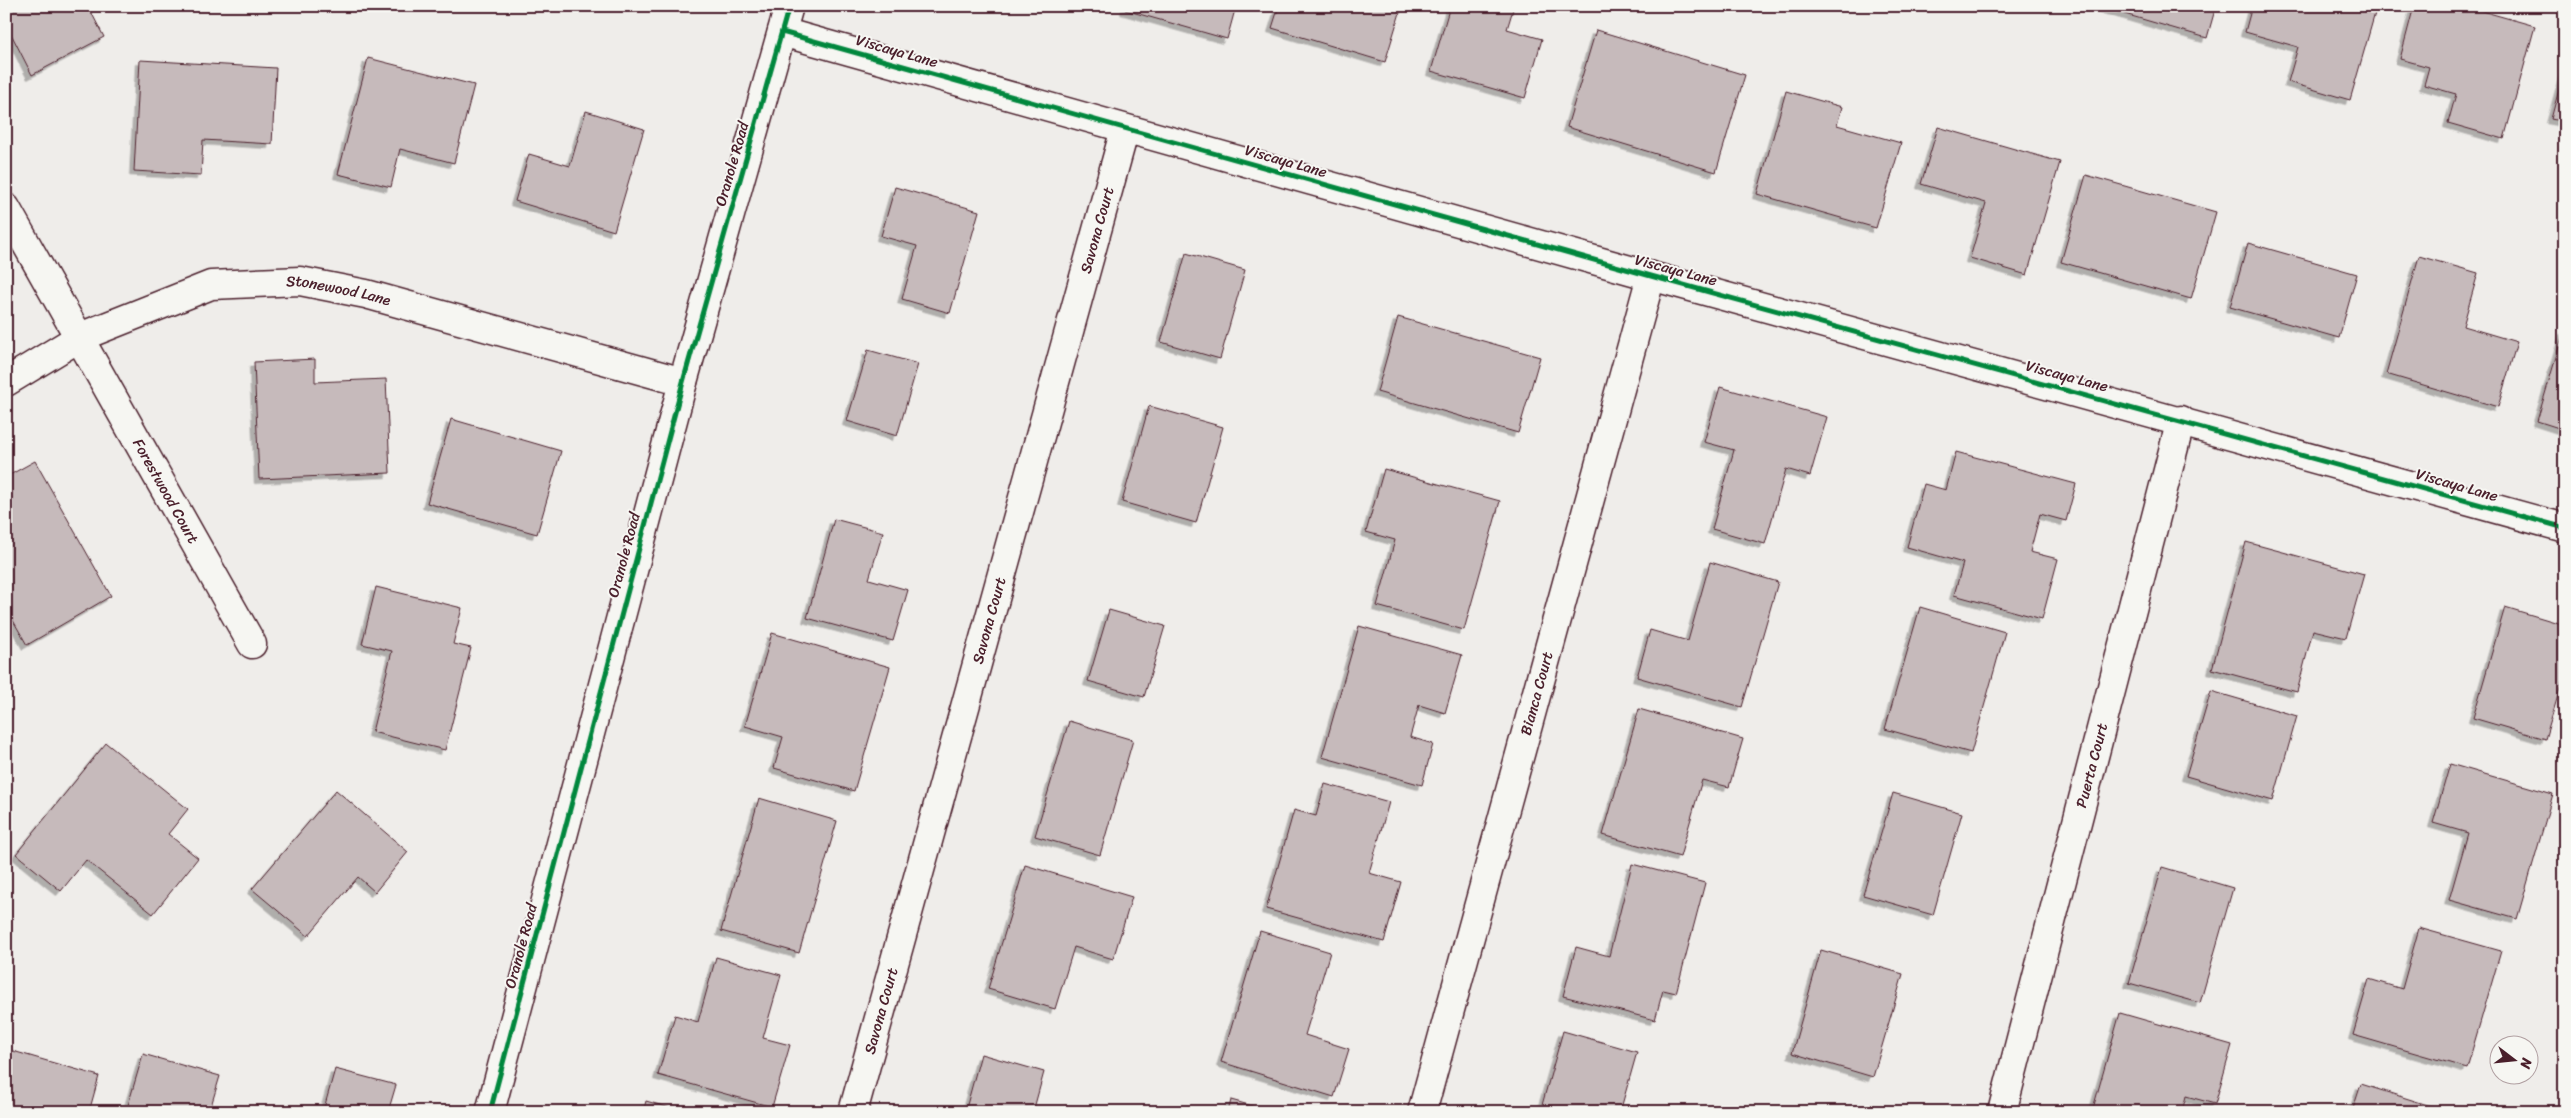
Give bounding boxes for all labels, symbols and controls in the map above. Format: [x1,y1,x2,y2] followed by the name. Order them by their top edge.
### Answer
[853,27,941,75] street label: Viscaya Lane
[708,118,757,209] street label: Oranole Road
[1242,137,1330,185] street label: Viscaya Lane
[1073,183,1122,276] street label: Savona Court
[1632,247,1720,294] street label: Viscaya Lane
[286,268,394,313] street label: Stonewood Lane
[2023,353,2111,400] street label: Viscaya Lane
[125,433,206,549] street label: Forestwood Court
[2413,461,2501,509] street label: Viscaya Lane
[600,509,648,600] street label: Oranole Road
[965,574,1014,667] street label: Savona Court
[1513,648,1561,738] street label: Bianca Court
[2068,720,2115,811] street label: Puerta Court
[497,900,545,991] street label: Oranole Road
[857,964,905,1057] street label: Savona Court
[2488,1036,2538,1086] north arrow
[2513,1054,2540,1072] text: N

